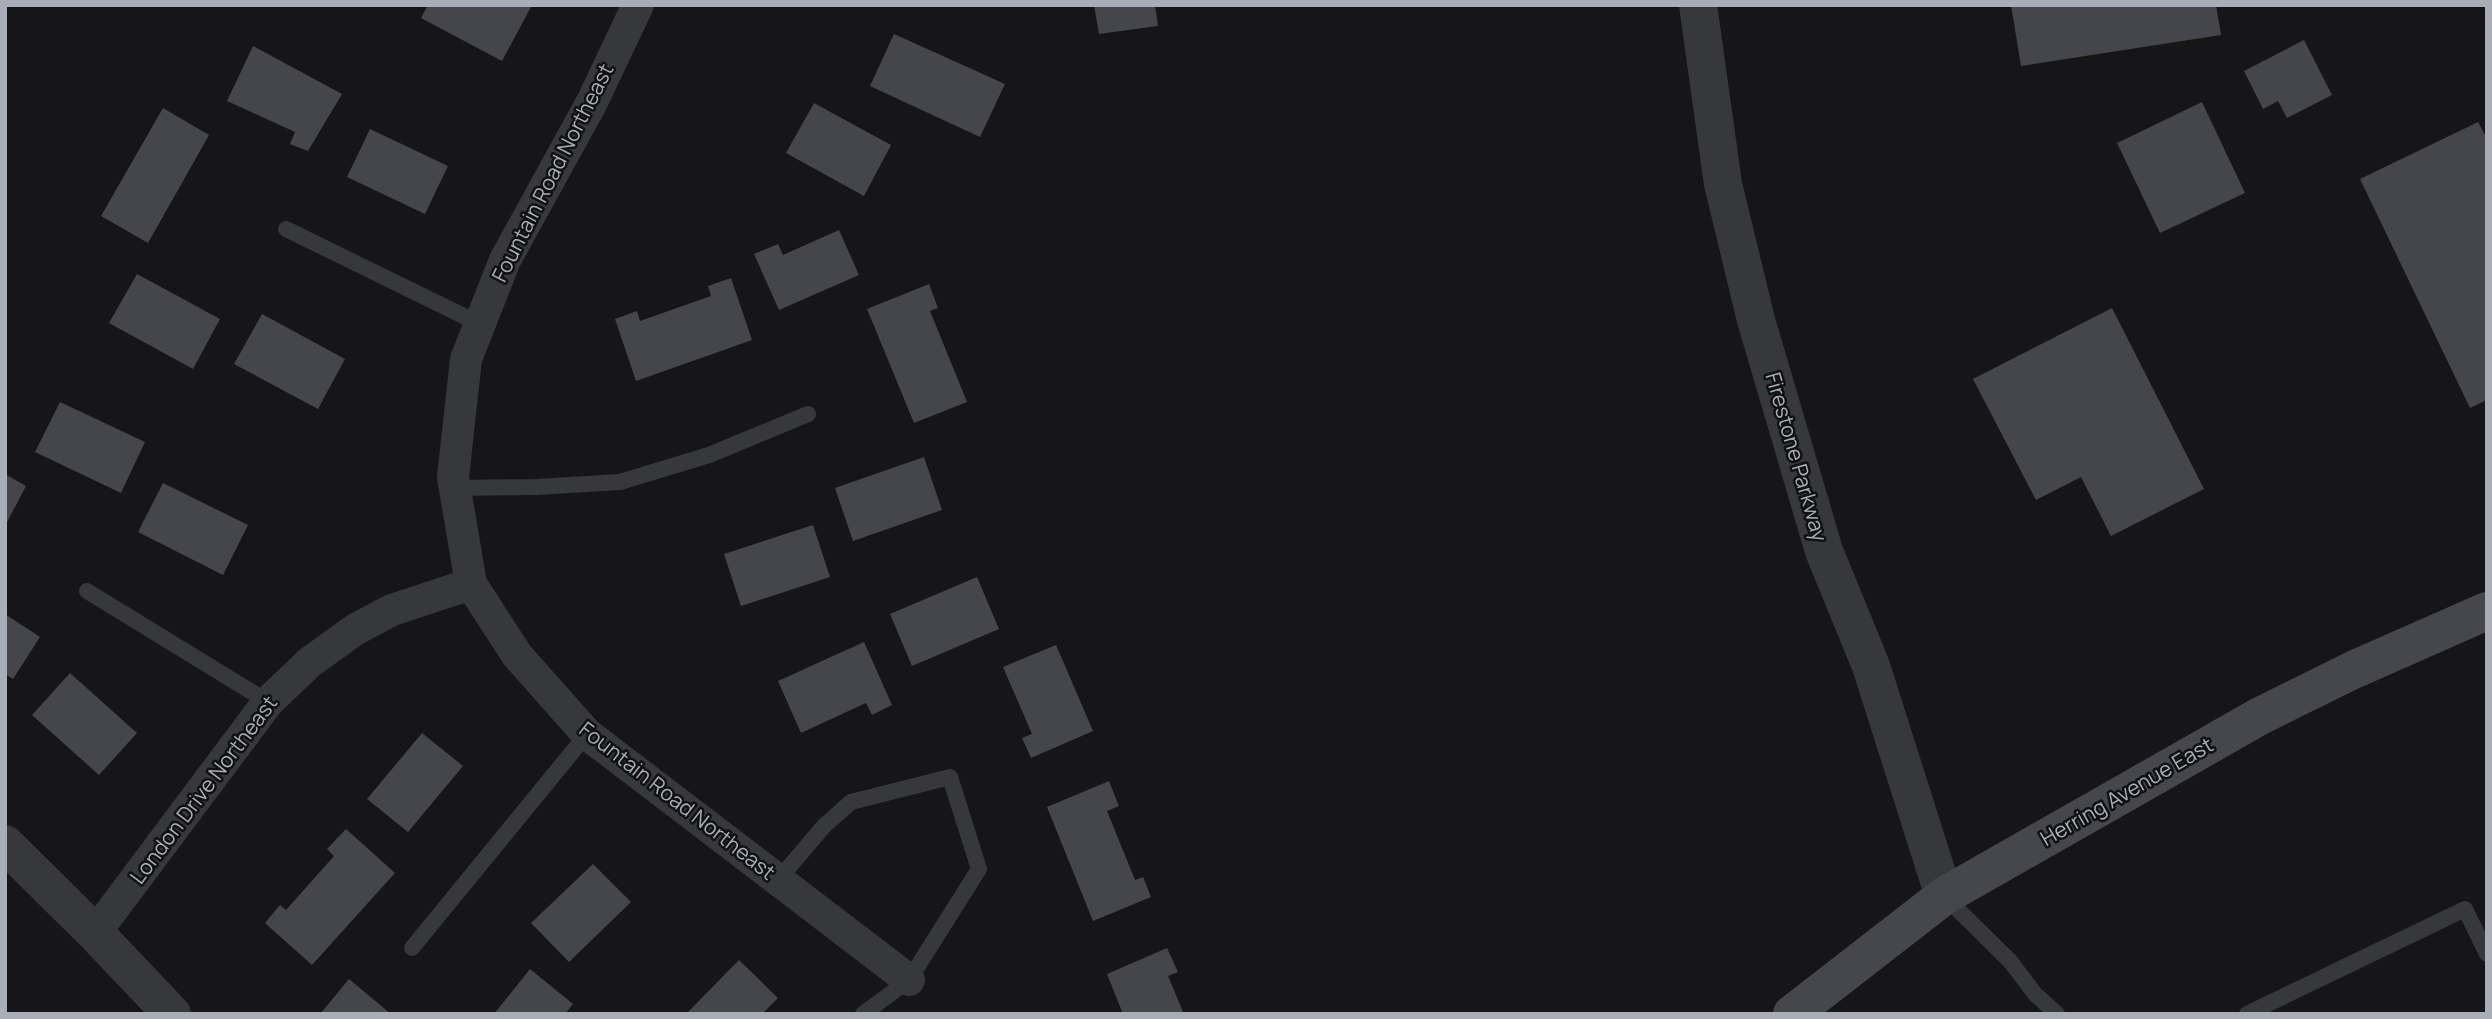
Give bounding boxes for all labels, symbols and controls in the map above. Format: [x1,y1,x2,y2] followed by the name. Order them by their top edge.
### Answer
[485,59,619,287] street label: Fountain Road Northeast
[1759,369,1835,545] street label: Firestone Parkway
[123,690,283,889] street label: London Drive Northeast
[574,715,781,886] street label: Fountain Road Northeast
[2035,730,2218,852] street label: Herring Avenue East

